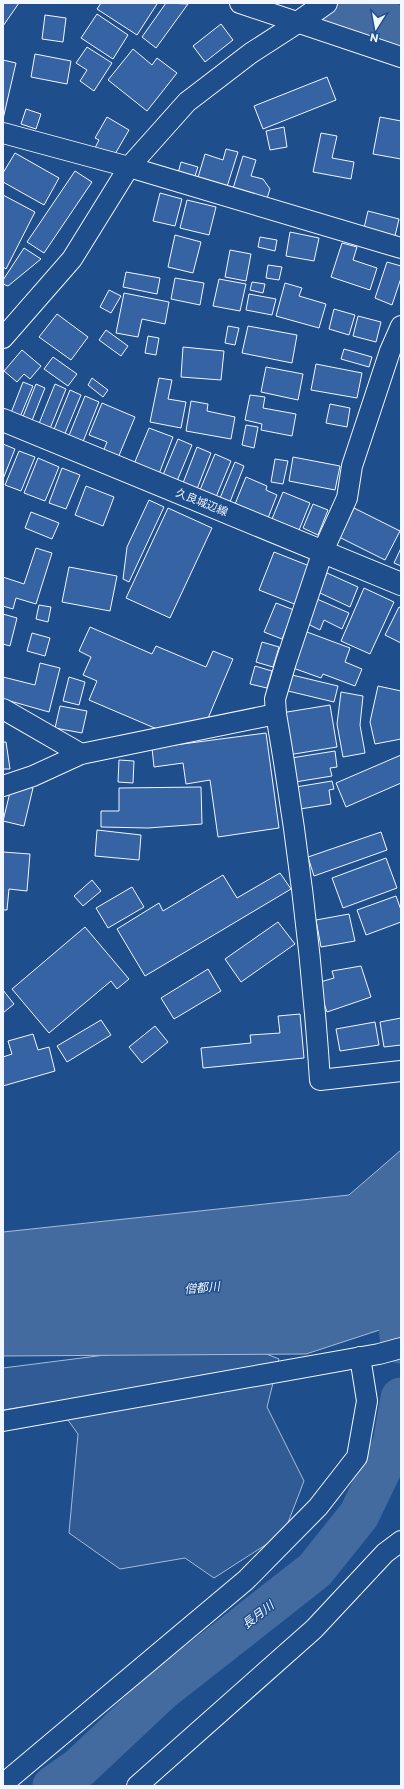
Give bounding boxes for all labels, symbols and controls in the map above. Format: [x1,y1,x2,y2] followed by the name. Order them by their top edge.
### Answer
[356,8,396,48] north arrow
[369,31,379,45] text: N
[174,485,230,518] street label: 久良城辺線
[183,1278,222,1296] water label: 僧都川
[239,1596,277,1631] water label: 長月川

